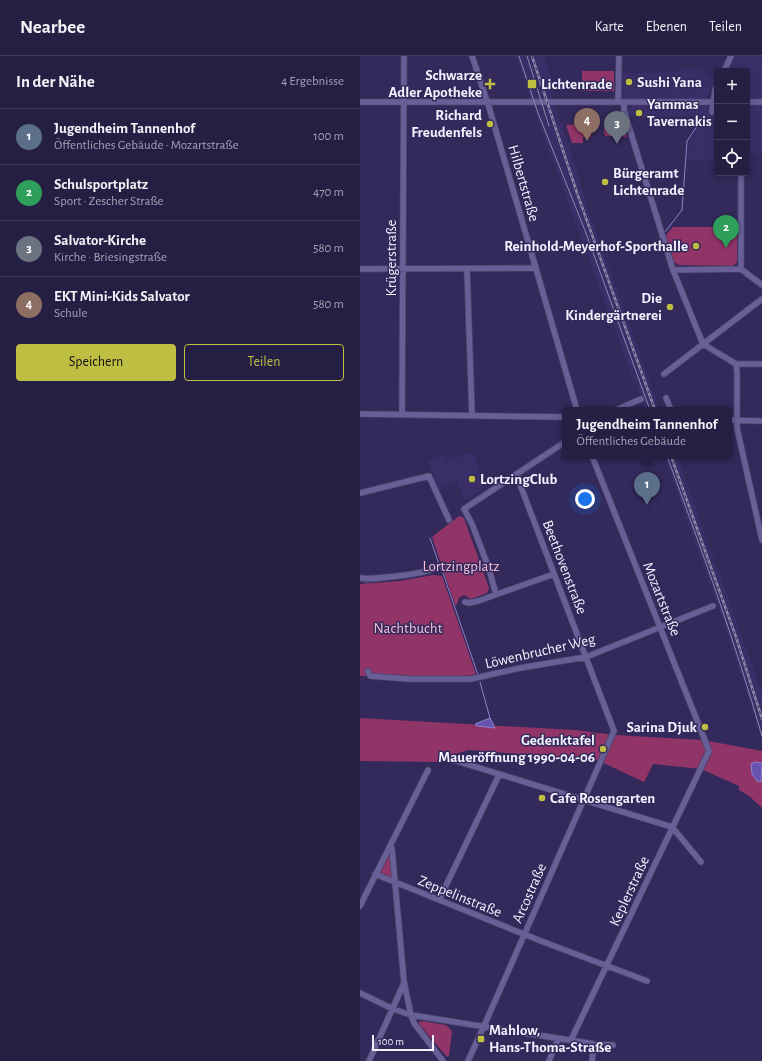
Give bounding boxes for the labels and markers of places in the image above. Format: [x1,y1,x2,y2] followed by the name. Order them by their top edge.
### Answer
[389,68,482,100] place label: Schwarze Adler Apotheke
[637,75,702,90] place label: Sushi Yana
[541,77,612,92] place label: Lichtenrade
[624,77,634,87] marker: Sushi Yana
[526,78,538,90] marker: Lichtenrade
[485,79,495,89] marker: Schwarze Adler Apotheke
[647,97,712,129] place label: Yammas Tavernakis
[411,108,482,140] place label: Richard Freudenfels
[574,108,600,141] pin: 4
[634,108,644,118] marker: Yammas Tavernakis
[604,111,630,144] pin: 3
[485,119,495,129] marker: Richard Freudenfels
[613,166,684,198] place label: Bürgeramt Lichtenrade
[600,177,610,187] marker: Bürgeramt Lichtenrade
[713,215,739,248] pin: 2
[504,239,688,254] place label: Reinhold-Meyerhof-Sporthalle
[691,241,701,251] marker: Reinhold-Meyerhof-Sporthalle
[565,291,662,323] place label: Die Kindergärtnerei
[665,302,675,312] marker: Die Kindergärtnerei
[480,472,557,487] place label: LortzingClub
[634,472,660,505] pin: 1
[467,474,477,484] marker: LortzingClub
[626,720,698,735] place label: Sarina Djuk
[700,722,710,732] marker: Sarina Djuk
[438,733,595,765] place label: Gedenktafel Maueröffnung 1990-04-06
[598,744,608,754] marker: Gedenktafel Maueröffnung 1990-04-06
[550,791,655,806] place label: Cafe Rosengarten
[537,793,547,803] marker: Cafe Rosengarten
[489,1023,611,1055] place label: Mahlow, Hans-Thoma-Straße
[476,1034,486,1044] marker: Mahlow, Hans-Thoma-Straße

